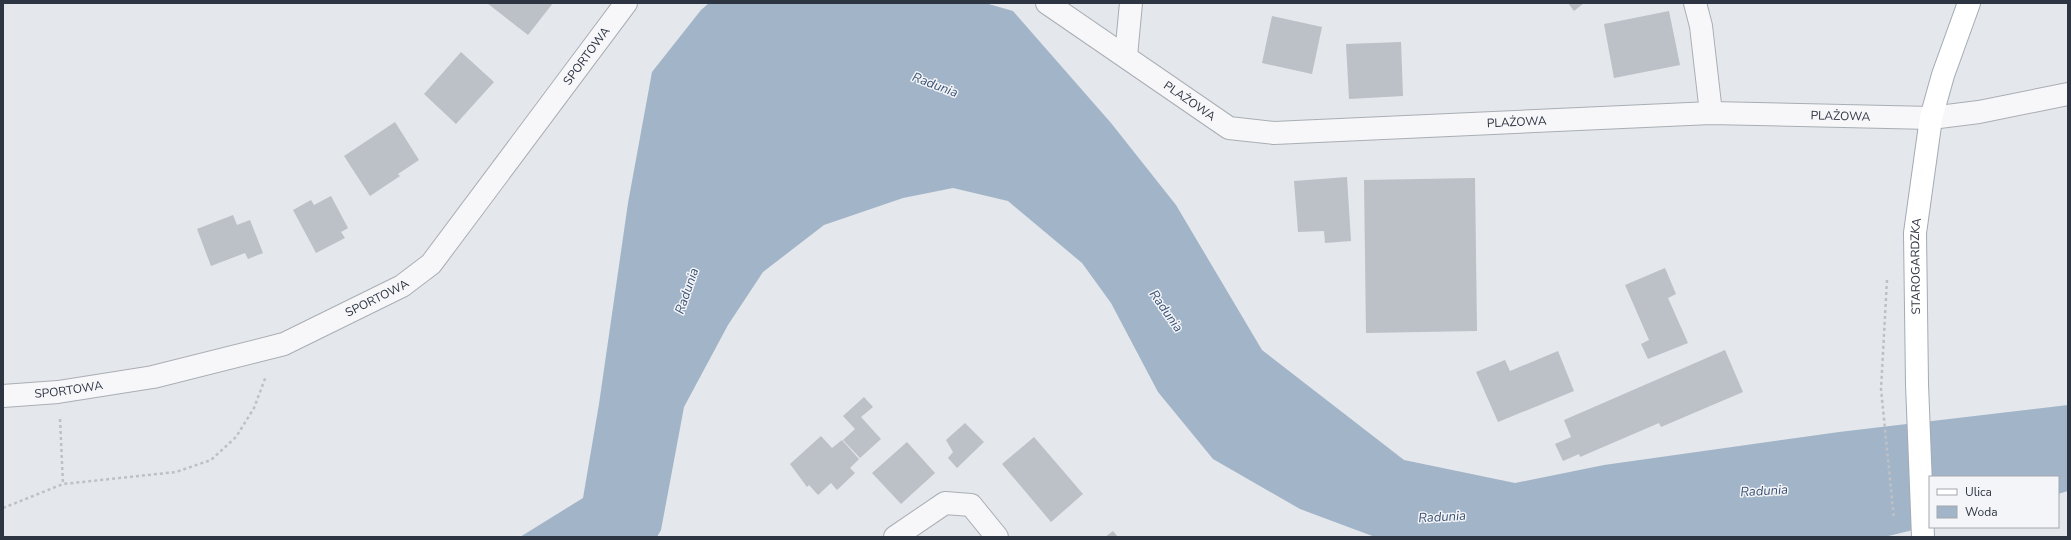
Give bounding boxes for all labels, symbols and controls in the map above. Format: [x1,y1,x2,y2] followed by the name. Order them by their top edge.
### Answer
[559,23,614,88] street label: SPORTOWA
[909,68,961,102] water label: Radunia
[1160,77,1219,125] street label: PLAŻOWA
[1810,107,1871,125] street label: PLAŻOWA
[1486,113,1547,131] street label: PLAŻOWA
[1907,217,1925,315] street label: STAROGARDZKA
[671,265,703,316] water label: Radunia
[342,275,412,321] street label: SPORTOWA
[1145,286,1187,336] water label: Radunia
[34,377,104,402] street label: SPORTOWA
[1929,476,2059,528] legend
[1740,481,1788,501] water label: Radunia
[1965,484,1992,500] text: Ulica
[1965,504,1998,520] text: Woda
[1418,507,1466,527] water label: Radunia

